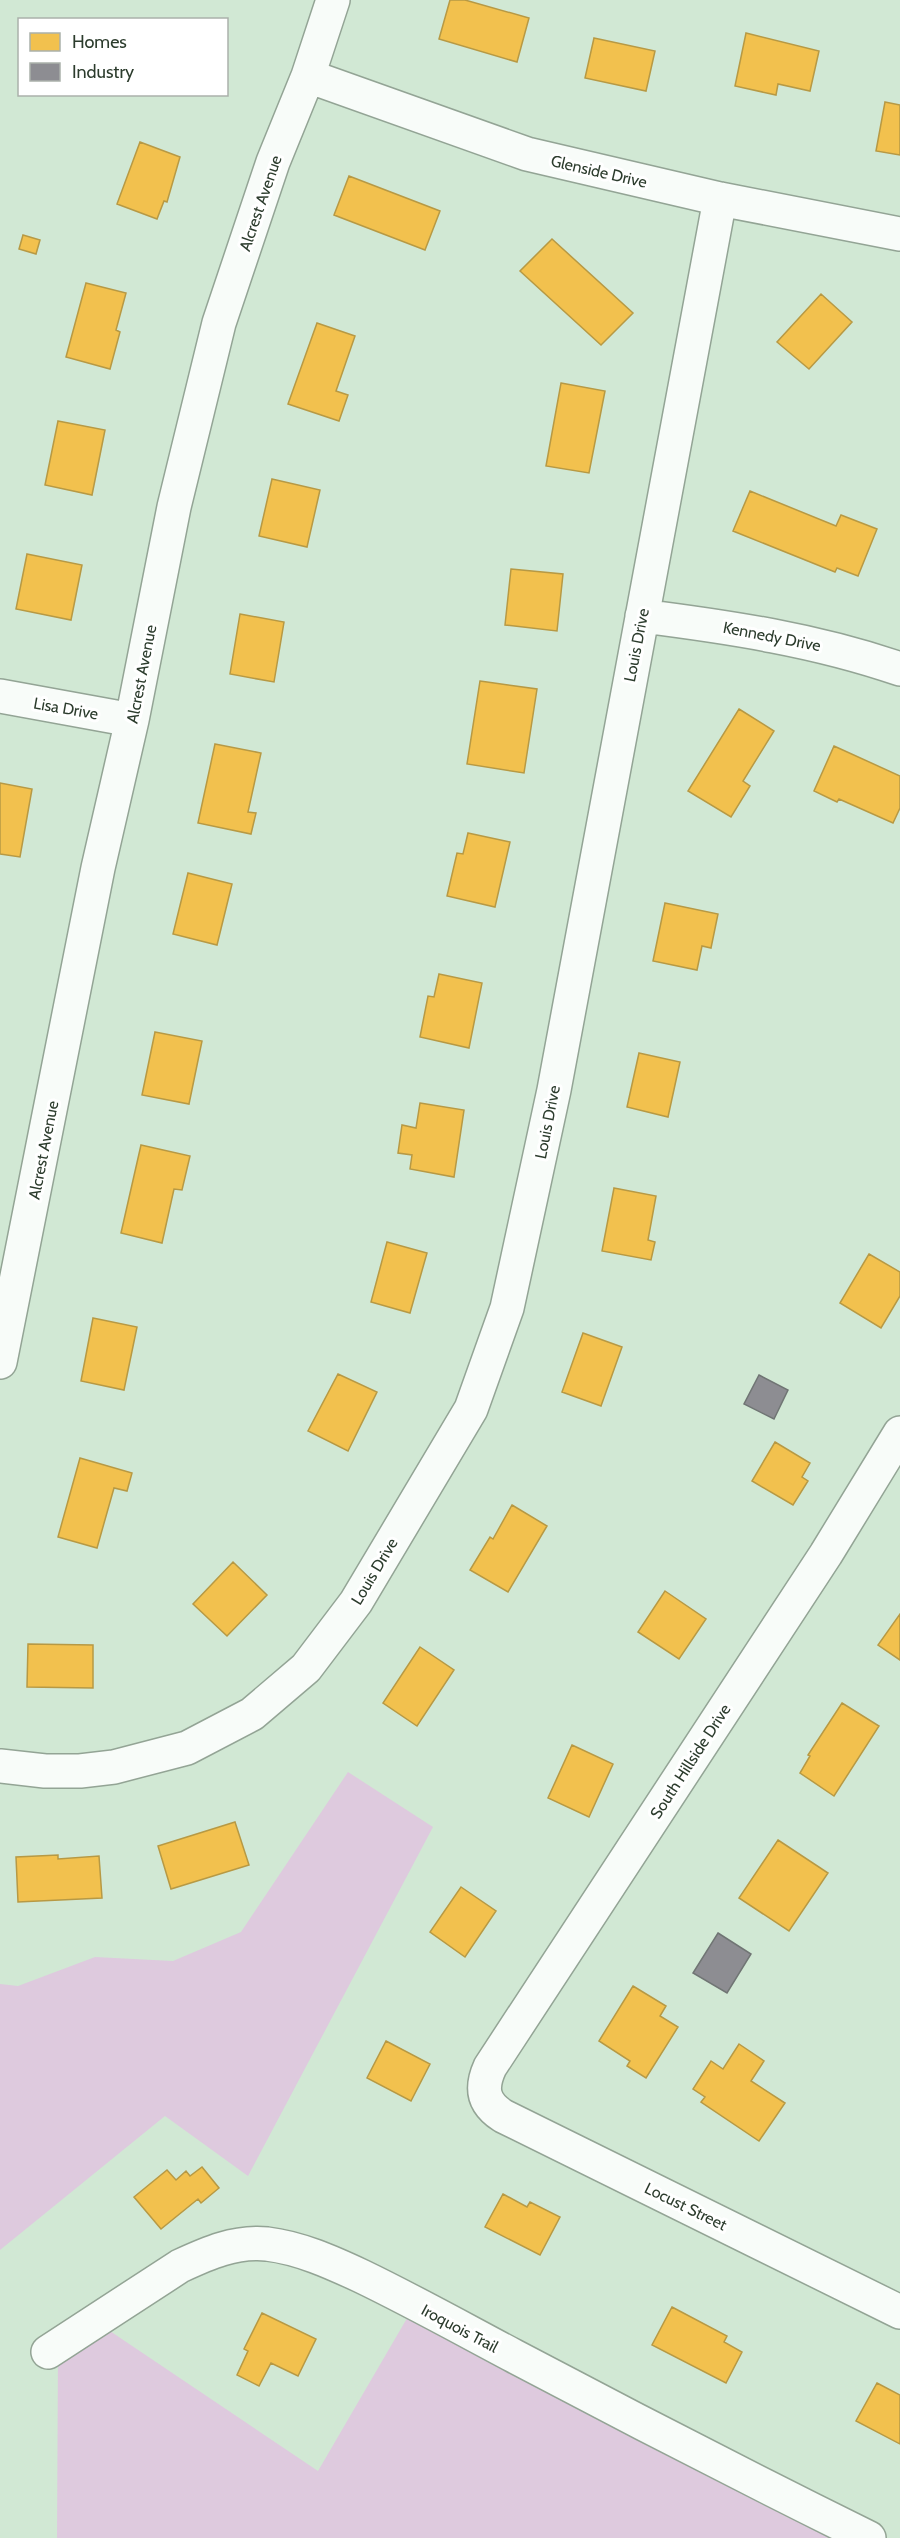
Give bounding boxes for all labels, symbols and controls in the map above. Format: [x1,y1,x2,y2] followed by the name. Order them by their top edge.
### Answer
[18,18,228,96] legend
[72,31,127,53] text: Homes
[72,61,134,83] text: Industry
[549,151,649,192] street label: Glenside Drive
[235,153,286,254] street label: Alcrest Avenue
[620,607,653,683] street label: Louis Drive
[721,618,822,655] street label: Kennedy Drive
[123,623,160,725] street label: Alcrest Avenue
[32,693,100,724] street label: Lisa Drive
[531,1084,564,1160] street label: Louis Drive
[25,1099,62,1201] street label: Alcrest Avenue
[347,1534,402,1608] street label: Louis Drive
[646,1700,735,1822] street label: South Hillside Drive
[642,2178,731,2235] street label: Locust Street
[418,2300,502,2357] street label: Iroquois Trail

